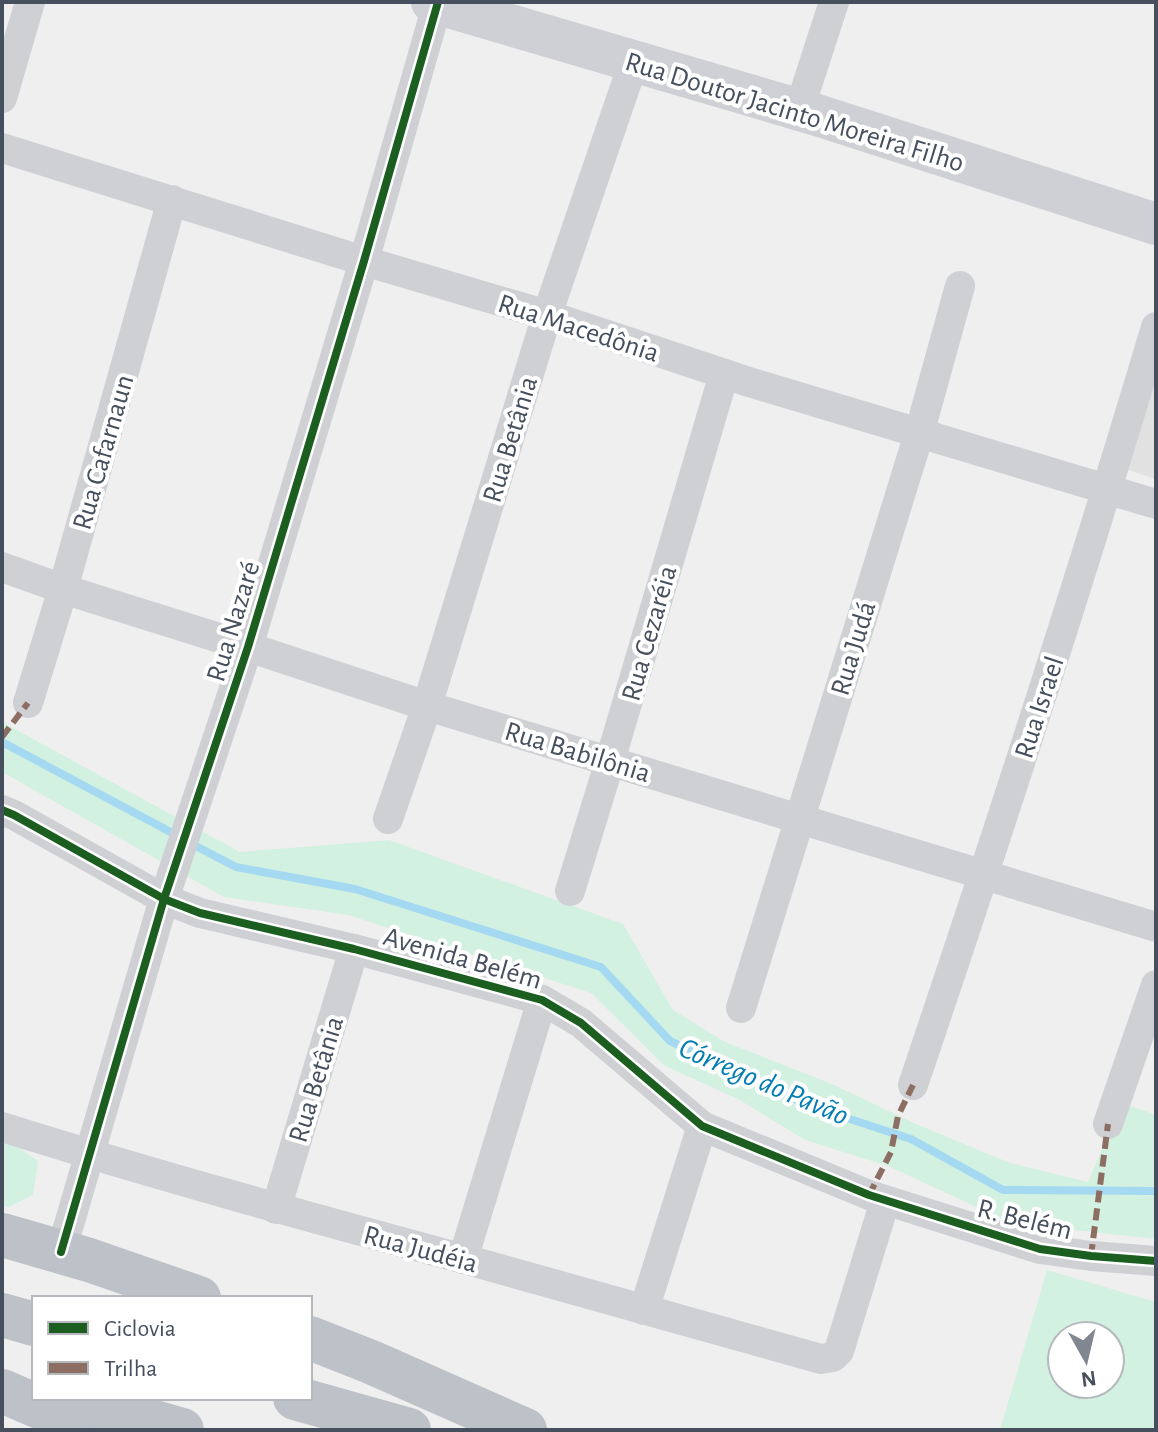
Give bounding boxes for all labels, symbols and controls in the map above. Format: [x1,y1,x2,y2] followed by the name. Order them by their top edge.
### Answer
[622,48,967,178] street label: Rua Doutor Jacinto Moreira Filho
[494,290,662,368] street label: Rua Macedônia
[68,372,139,533] street label: Rua Cafarnaun
[478,373,543,506] street label: Rua Betânia
[202,558,265,685] street label: Rua Nazaré
[617,563,683,704] street label: Rua Cezaréia
[826,598,881,699] street label: Rua Judá
[1010,653,1070,762] street label: Rua Israel
[501,718,654,788] street label: Rua Babilônia
[380,923,545,995] street label: Avenida Belém
[284,1013,349,1146] street label: Rua Betânia
[674,1033,853,1131] water label: Córrego do Pavão
[974,1195,1075,1245] street label: R. Belém
[361,1221,480,1279] street label: Rua Judéia
[32,1296,312,1400] legend
[104,1317,176,1341] text: Ciclovia
[1046,1320,1126,1400] north arrow
[104,1357,157,1381] text: Trilha
[1080,1367,1098,1391] text: N

